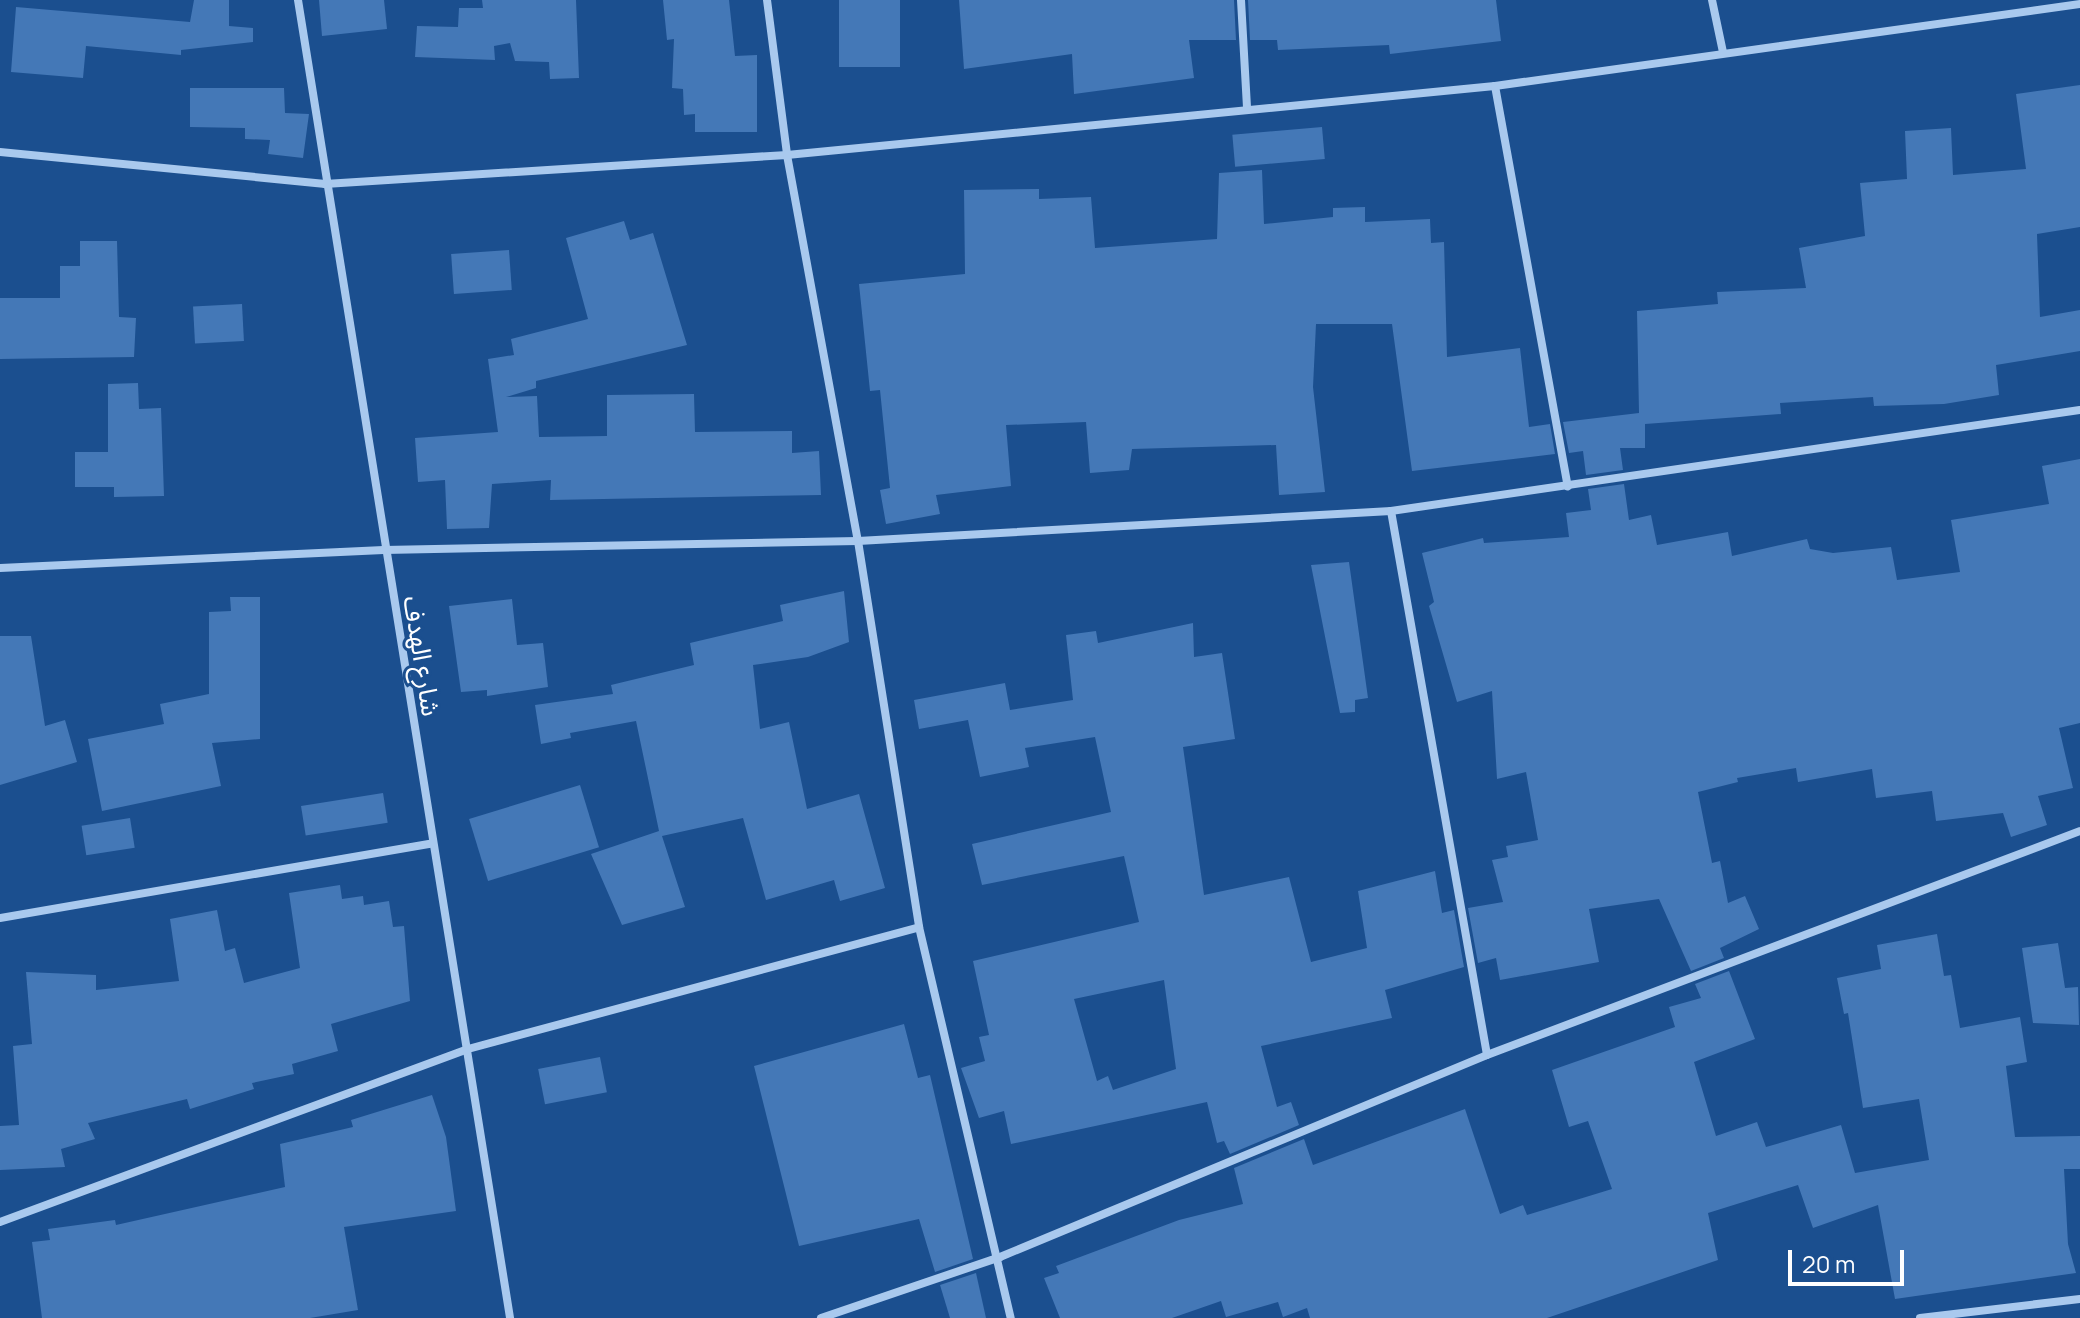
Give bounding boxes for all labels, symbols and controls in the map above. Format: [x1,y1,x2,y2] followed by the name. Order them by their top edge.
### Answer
[397,594,447,718] street label: شارع الهدف
[1792,1234,1908,1284] scale bar
[1802,1247,1855,1280] text: 20 m

